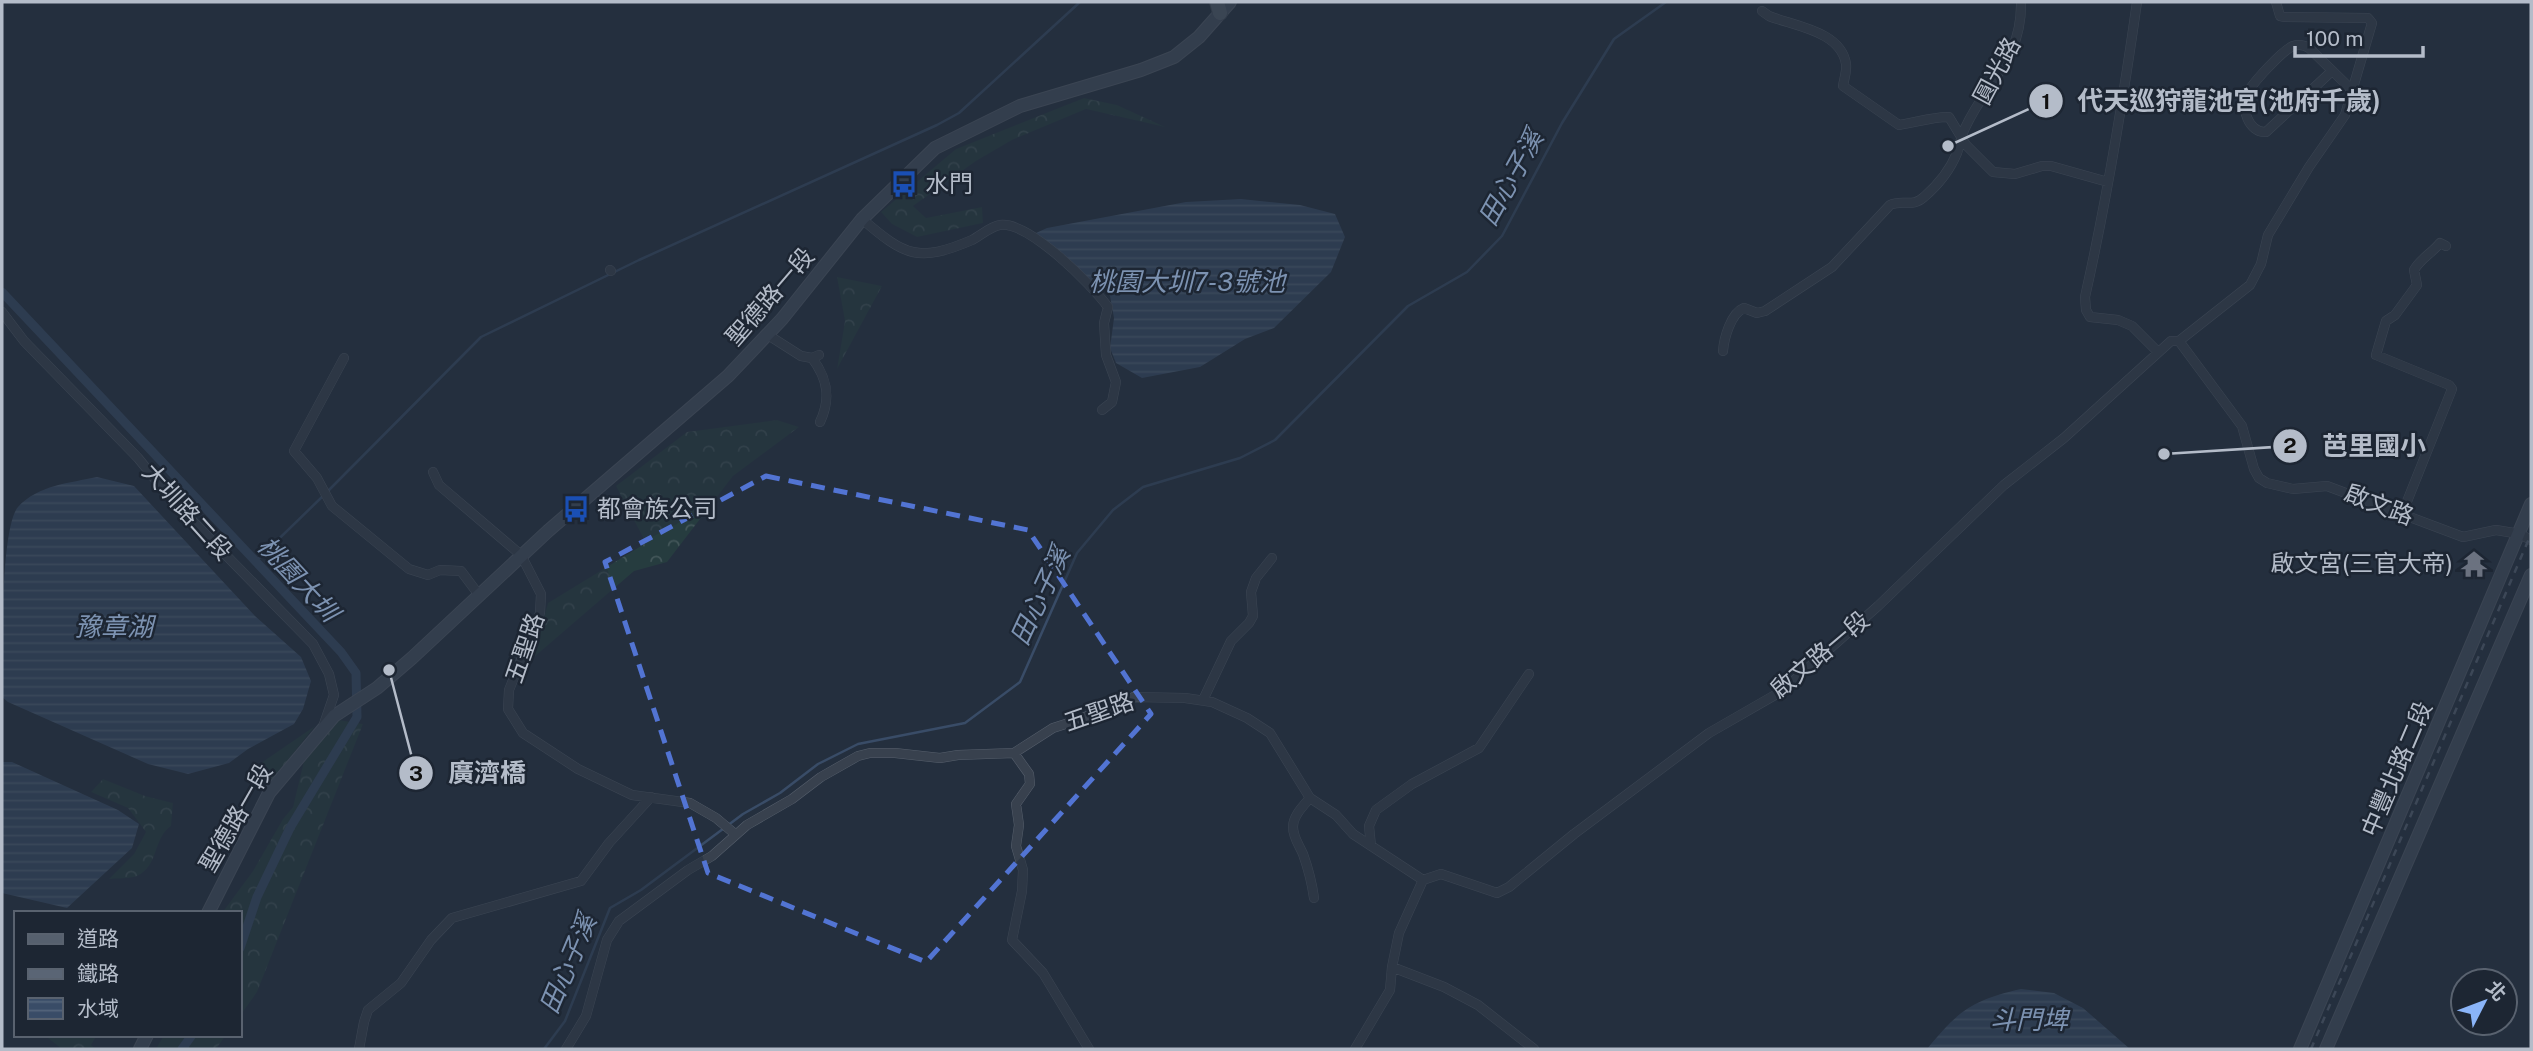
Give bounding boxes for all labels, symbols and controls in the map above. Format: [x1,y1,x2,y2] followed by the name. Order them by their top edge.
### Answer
[2295,14,2423,58] scale bar
[2306,26,2363,51] text: 100 m
[1967,32,2025,109] street label: 圓光路
[2028,78,2394,125] callout: 代天巡狩龍池宮(池府千歲)
[2077,85,2381,116] text: 代天巡狩龍池宮(池府千歲)
[2042,89,2051,114] text: 1
[1472,121,1551,231] water label: 田心子溪
[889,169,919,199] bus stop icon: 水門
[925,169,973,197] place label: 水門
[719,242,819,351] street label: 聖德路一段
[1089,266,1288,297] water label: 桃園大圳7-3號池
[2273,422,2440,469] callout: 芭里國小
[2322,430,2426,461] text: 芭里國小
[2283,433,2297,458] text: 2
[137,457,238,565] street label: 大圳路二段
[2341,478,2418,530] street label: 啟文路
[561,494,591,524] bus stop icon: 都會族公司
[597,494,717,522] place label: 都會族公司
[252,530,348,630] water label: 桃園大圳
[1004,538,1077,649] water label: 田心子溪
[2270,549,2453,577] place label: 啟文宮(三官大帝)
[2459,549,2489,579] temple icon: 啟文宮(三官大帝)
[1764,605,1874,704] street label: 啟文路一段
[499,609,549,686] street label: 五聖路
[75,611,157,642] water label: 豫章湖
[1060,686,1137,736] street label: 五聖路
[2355,697,2437,840] street label: 中豐北路二段
[399,750,540,797] callout: 廣濟橋
[448,757,526,788] text: 廣濟橋
[193,759,277,876] street label: 聖德路一段
[409,761,423,786] text: 3
[533,906,604,1018] water label: 田心子溪
[14,911,242,1037] legend
[77,926,119,951] text: 道路
[77,961,119,986] text: 鐵路
[2449,967,2519,1037] north arrow
[2482,976,2511,1005] text: 北
[77,996,119,1021] text: 水域
[1990,1004,2071,1035] water label: 斗門埤

